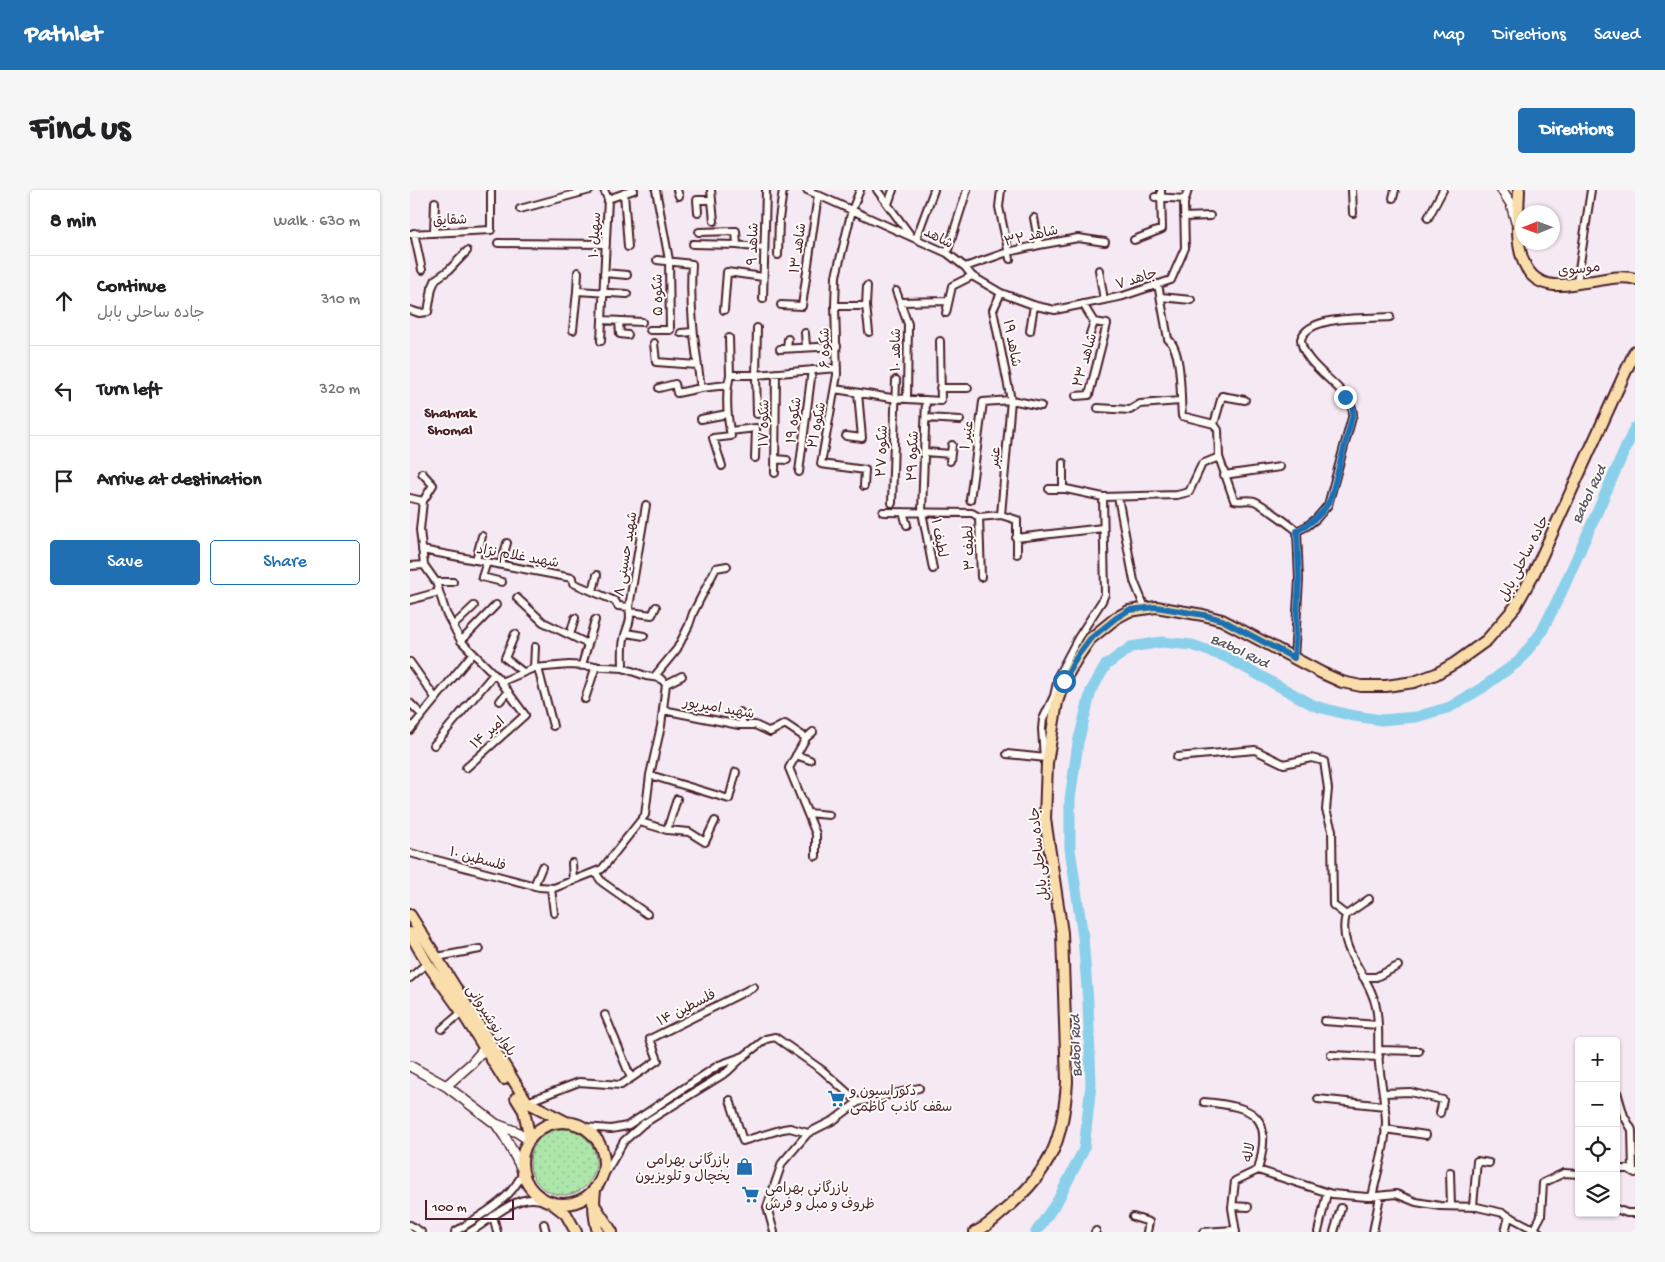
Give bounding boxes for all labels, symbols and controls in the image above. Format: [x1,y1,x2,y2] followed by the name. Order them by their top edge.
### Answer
[25,21,102,50] text: Pathlet
[1433,25,1465,46] text: Map
[1493,25,1566,46] text: Directions
[1594,25,1640,46] text: Saved
[1518,108,1635,153] button: Directions
[30,110,130,151] text: Find us
[1515,205,1560,250] north arrow
[50,210,96,235] text: 8 min
[433,212,468,231] street label: شقايق
[586,212,606,259] street label: سهیل ۱۰
[274,213,360,232] text: Walk · 630 m
[745,222,764,266] street label: شاهد ۹
[788,222,811,275] street label: شاهد ۱۳
[1003,223,1060,252] street label: شاهد ۳۲
[920,225,955,254] street label: شاهد
[1557,260,1601,281] street label: موسوی
[1114,266,1160,295] street label: جاهد ۷
[651,274,668,316] street label: شکوه ۵
[97,276,166,299] text: Continue
[50,287,78,315] icon: ahead
[321,291,360,310] text: 310 m
[97,305,205,324] text: جاده ساحلی بابل
[998,318,1023,369] street label: شاهد ۱۹
[818,327,835,369] street label: شکوه ۶
[889,328,906,372] street label: شاهد ۱۰
[1071,332,1102,389] street label: شاهد ۲۳
[50,377,78,405] icon: left
[97,379,161,402] text: Turn left
[320,381,360,400] text: 320 m
[1334,386,1357,409] route end
[784,396,807,444] street label: شکوه ۱۹
[757,399,774,447] street label: شکوه ۱۷
[806,401,831,450] street label: شکوه ۲۱
[424,405,478,440] district label: Shahrak Shomal
[958,420,979,451] street label: عنیر ۱
[874,425,893,477] street label: شکوه ۲۷
[905,430,924,482] street label: شکوه ۲۹
[987,446,1006,469] street label: عنبر
[1569,461,1612,527] water label: Babol Rud
[50,467,78,495] icon: arrive
[97,469,261,492] text: Arrive at destination
[612,511,643,598] street label: شهید حسینی ۸
[1496,513,1554,605] street label: جاده ساحلی بابل
[925,518,950,559] street label: لطیف ۱
[961,525,980,571] street label: لطیف ۳
[50,540,200,585] button: Save
[210,540,360,585] button: Share
[475,542,560,573] street label: شهید غلام نژاد
[1207,631,1273,674] water label: Babol Rud
[1053,670,1076,693] route start
[681,695,756,724] street label: شهید امیرپور
[468,714,509,754] street label: امیر ۱۴
[1027,806,1054,902] street label: جاده ساحلی بابل
[447,845,508,876] street label: فلسطین ۱۰
[461,982,519,1060] street label: بلوار نوشیروانی
[655,987,719,1031] street label: فلسطین ۱۴
[1067,1012,1087,1077] water label: Babol Rud
[1575,1037,1620,1217] map controls
[1575,1037,1620,1082] button: +
[1575,1082,1620,1127] button: −
[849,1084,952,1117] place label: دکوراسیون و سقف کاذب کاظمی
[826,1088,846,1108] supermarket icon: دکوراسیون و سقف کاذب کاظمی
[1575,1127,1620,1172] button: locate
[1241,1141,1260,1163] street label: لاله
[635,1151,730,1186] place label: بازرگانی بهرامی یخچال و تلویزیون
[734,1157,754,1177] shop icon: بازرگانی بهرامی یخچال و تلویزیون
[1575,1172,1620,1217] button: layers
[765,1179,875,1214] place label: بازرگانی بهرامی ظروف و مبل و فرش
[741,1185,761,1205] supermarket icon: بازرگانی بهرامی ظروف و مبل و فرش
[425,1197,514,1220] scale bar
[432,1200,467,1217] text: 100 m

